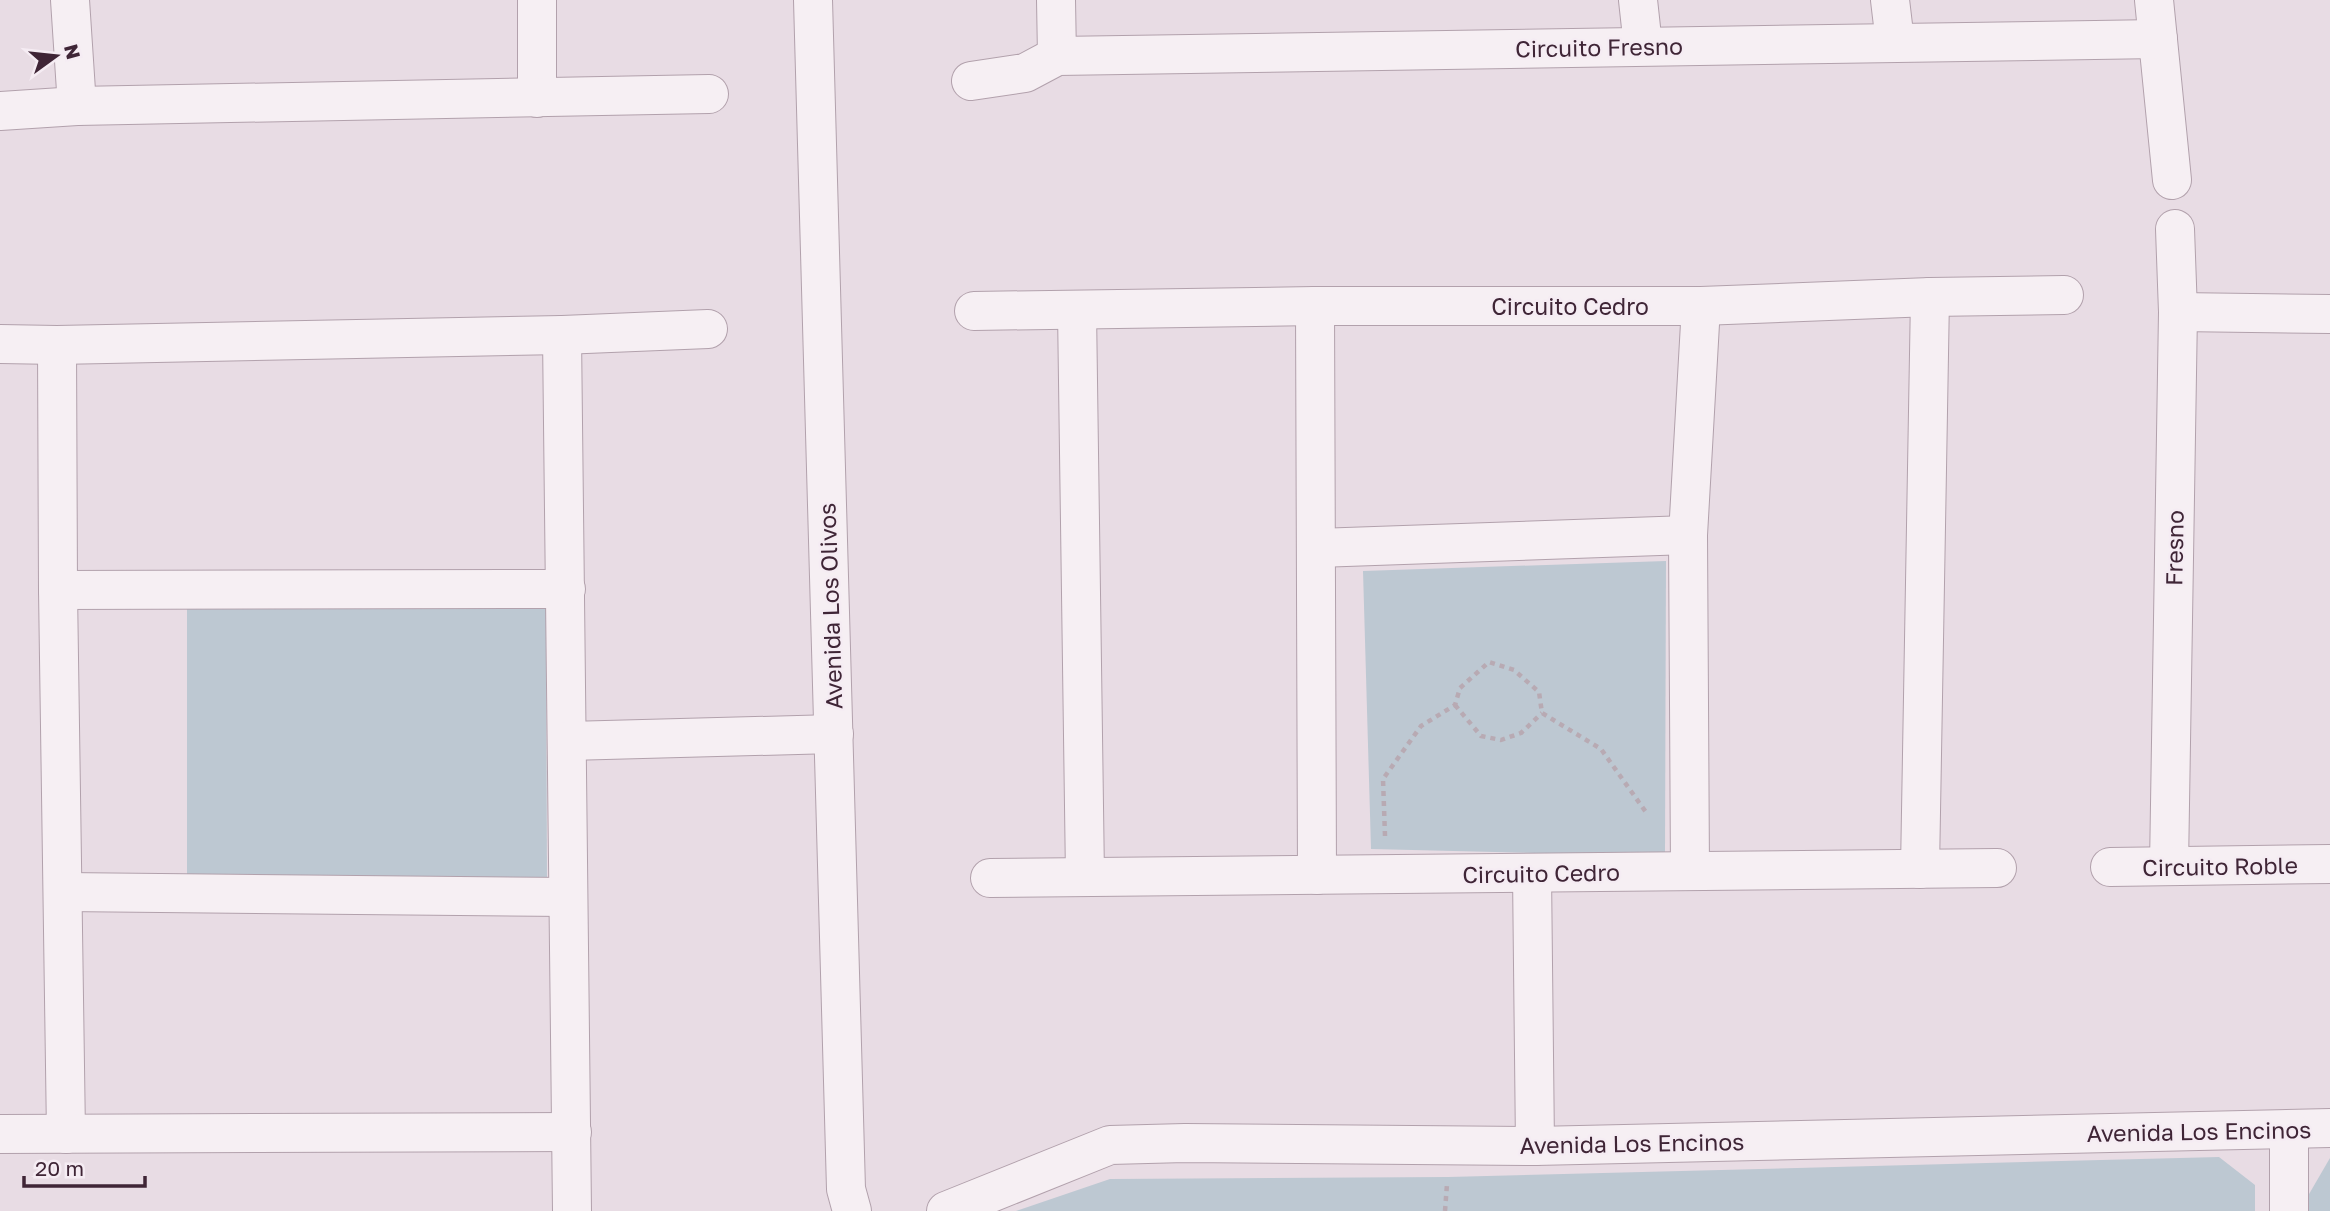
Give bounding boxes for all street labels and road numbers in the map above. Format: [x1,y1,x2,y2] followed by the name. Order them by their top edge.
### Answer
[1515,32,1683,62] street label: Circuito Fresno
[1491,292,1649,320] street label: Circuito Cedro
[812,502,848,710] street label: Avenida Los Olivos
[2159,510,2189,586] street label: Fresno
[2142,851,2298,881] street label: Circuito Roble
[1462,858,1620,888] street label: Circuito Cedro
[2086,1115,2312,1147] street label: Avenida Los Encinos
[1519,1127,1745,1159] street label: Avenida Los Encinos

